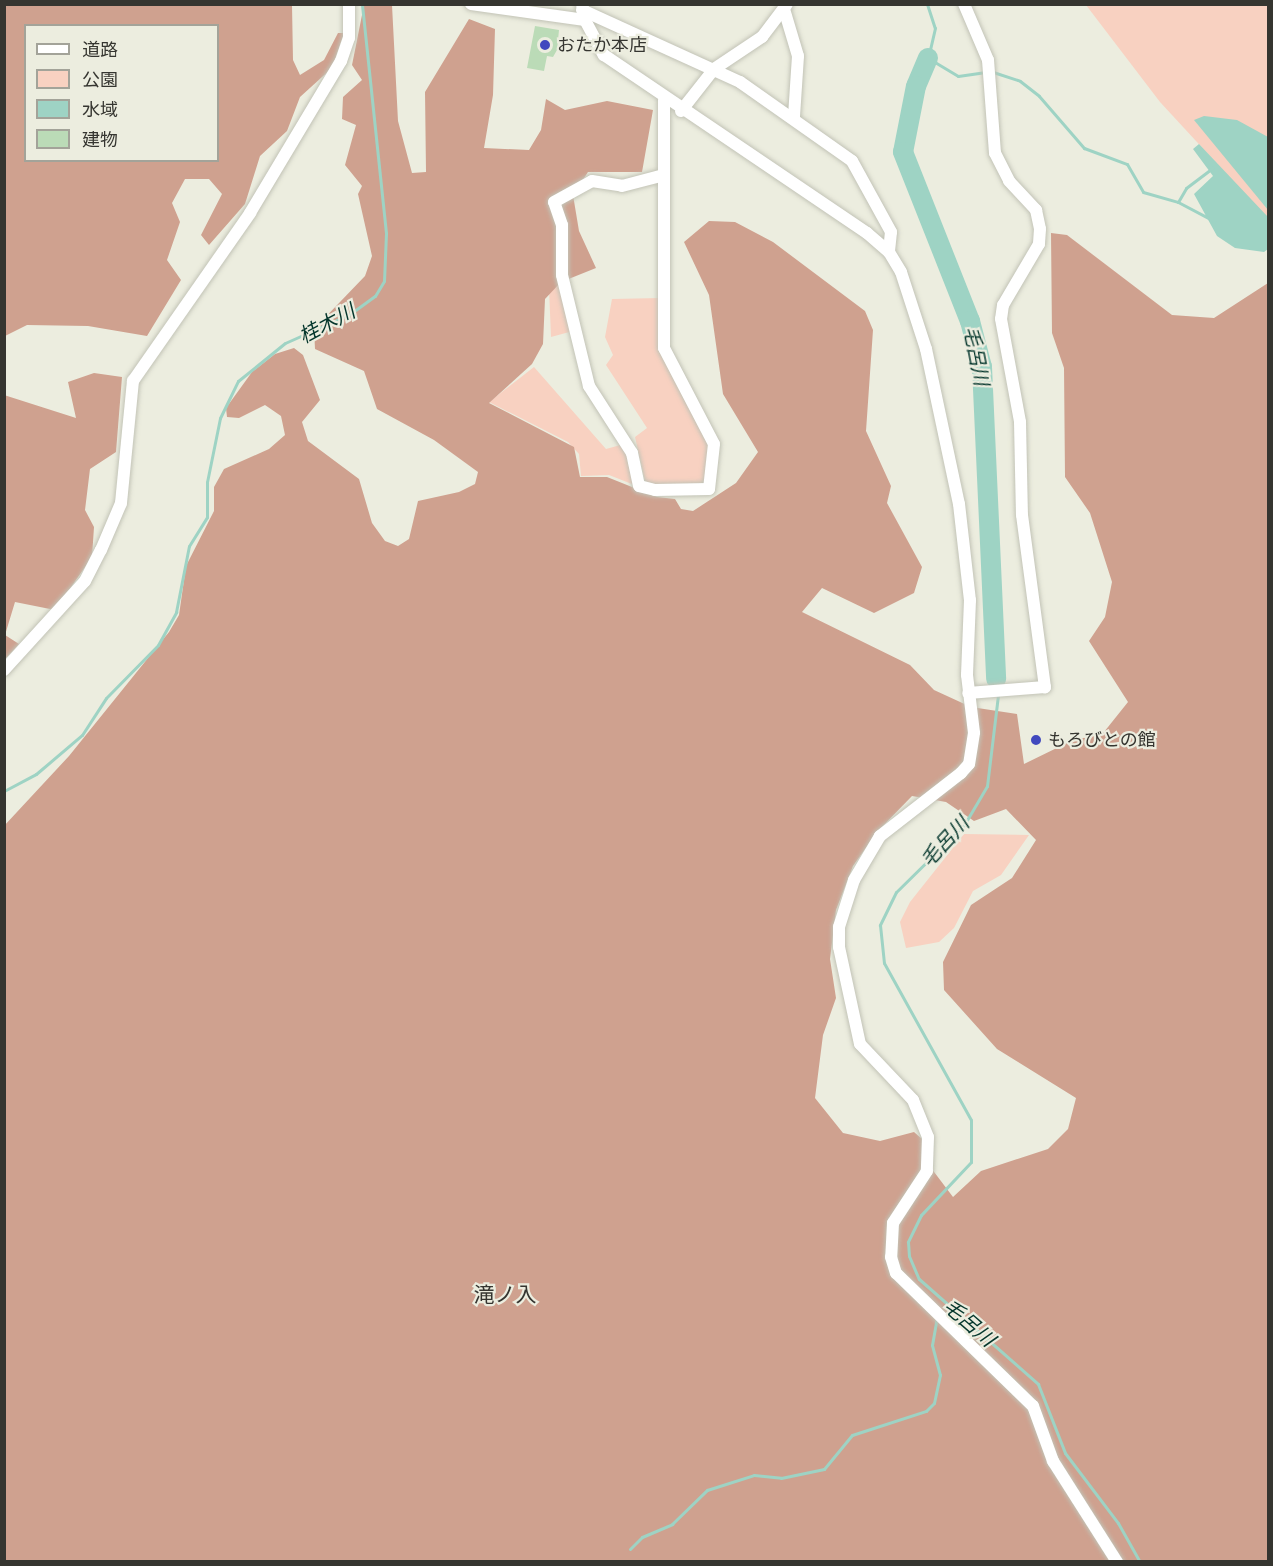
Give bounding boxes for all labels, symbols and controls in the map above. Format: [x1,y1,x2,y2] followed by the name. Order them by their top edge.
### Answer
[24,24,219,162] legend
[557,34,647,56] place label: おたか本店
[82,37,118,62] text: 道路
[538,38,552,52] marker: おたか本店
[82,67,118,92] text: 公園
[82,97,118,122] text: 水域
[82,127,118,152] text: 建物
[295,299,359,349] water label: 桂木川
[958,324,994,388] water label: 毛呂川
[1048,729,1156,751] place label: もろびとの館
[1029,733,1043,747] marker: もろびとの館
[916,812,974,872] water label: 毛呂川
[474,1282,536,1308] district label: 滝ノ入
[938,1294,1000,1352] water label: 毛呂川

